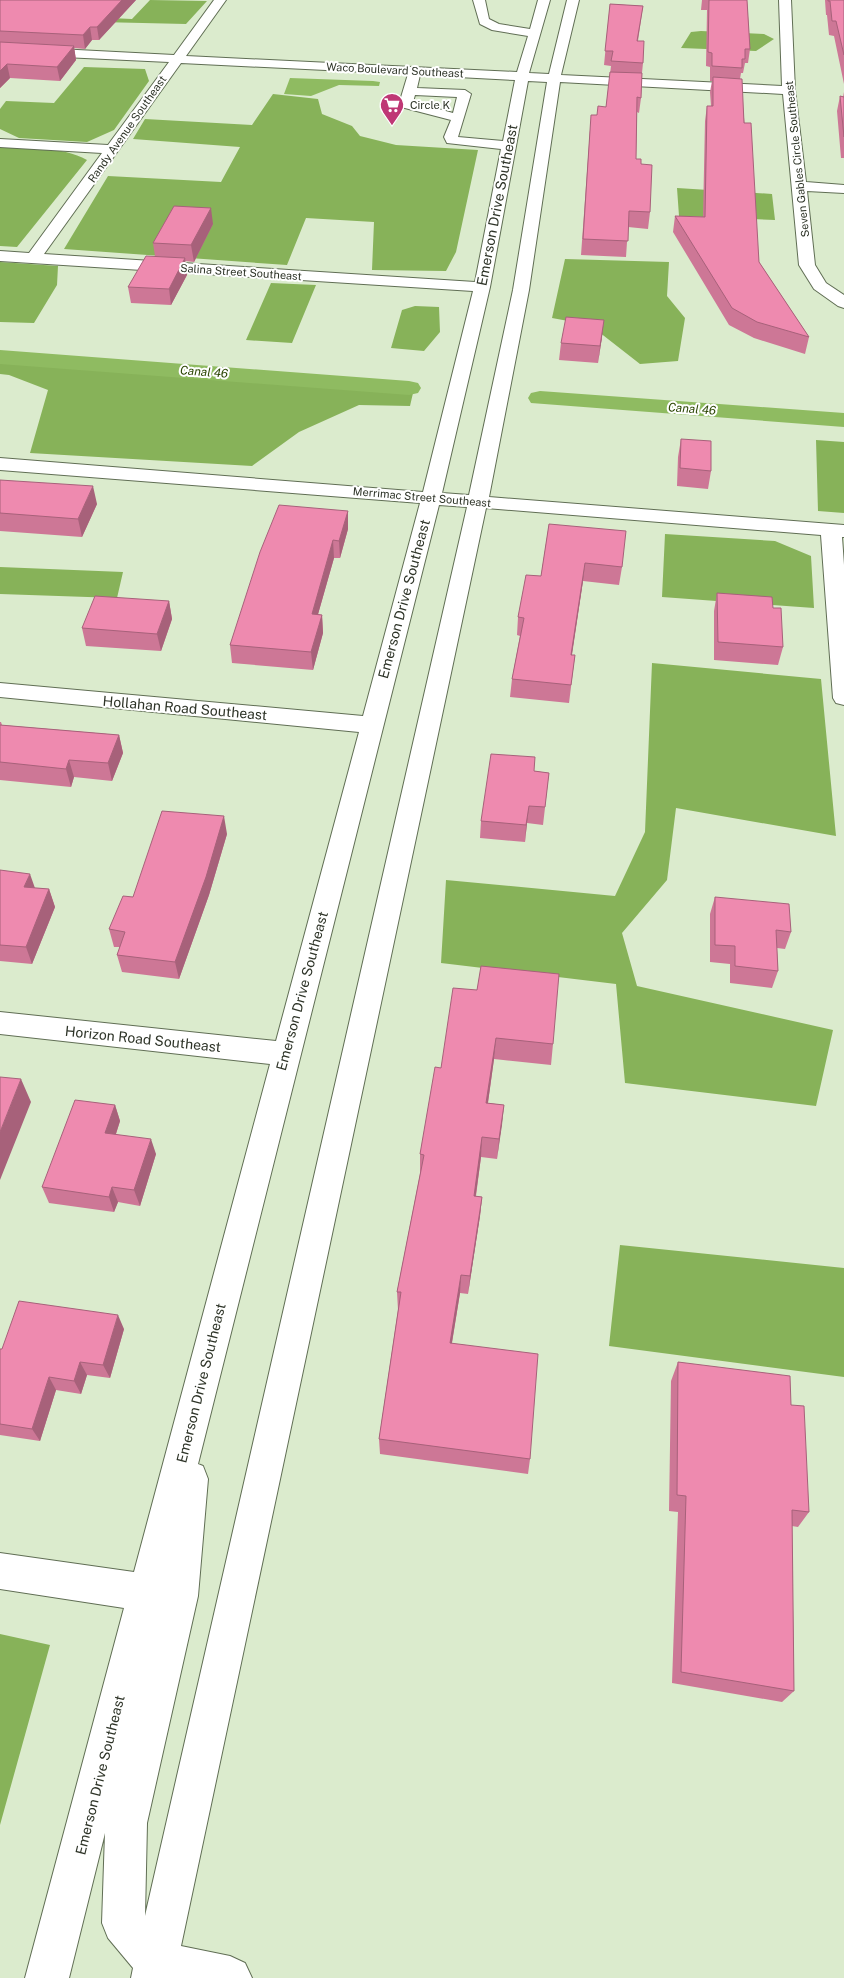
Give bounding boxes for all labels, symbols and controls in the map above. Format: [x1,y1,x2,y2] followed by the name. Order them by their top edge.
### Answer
[326,60,464,80] street label: Waco Boulevard Southeast
[85,73,169,185] street label: Randy Avenue Southeast
[783,80,811,238] street label: Seven Gables Circle Southeast
[379,92,405,126] supermarket icon: Circle K
[410,99,450,111] place label: Circle K
[473,123,521,287] street label: Emerson Drive Southeast
[180,262,302,282] street label: Salina Street Southeast
[179,363,229,381] water label: Canal 46
[667,400,717,418] water label: Canal 46
[352,485,492,509] street label: Merrimac Street Southeast
[375,518,433,680] street label: Emerson Drive Southeast
[102,693,268,723] street label: Hollahan Road Southeast
[273,910,331,1072] street label: Emerson Drive Southeast
[64,1023,222,1055] street label: Horizon Road Southeast
[173,1301,229,1465] street label: Emerson Drive Southeast
[72,1693,128,1857] street label: Emerson Drive Southeast

